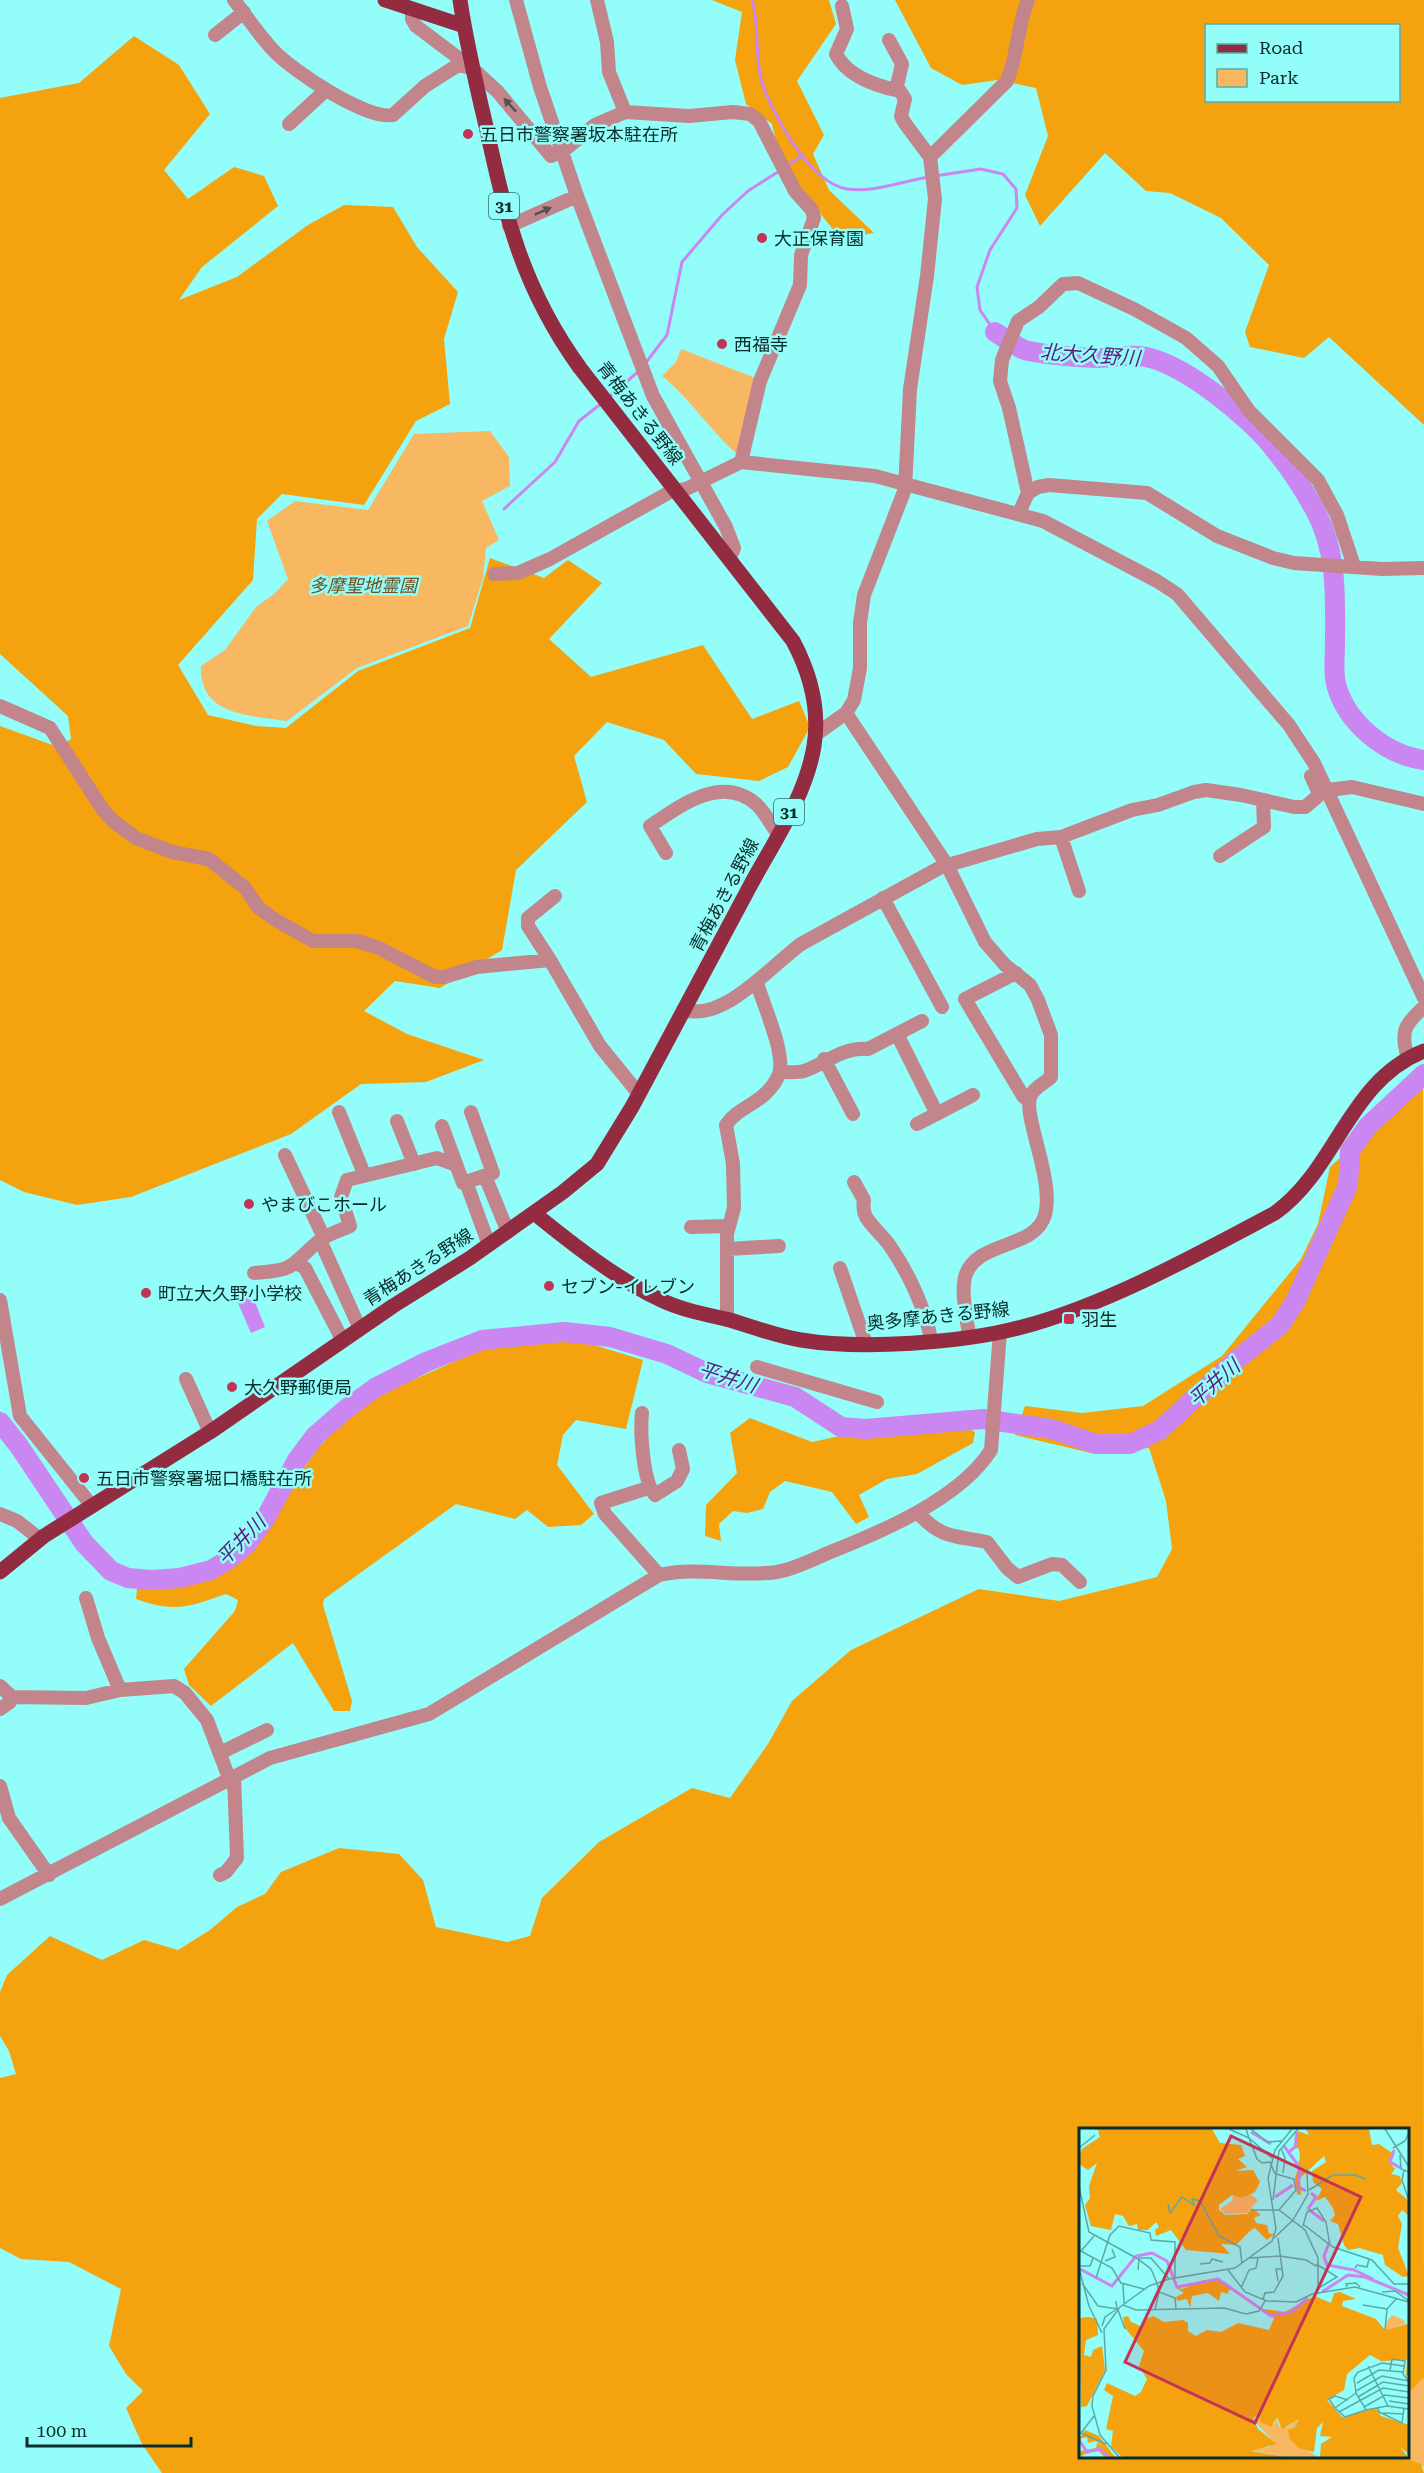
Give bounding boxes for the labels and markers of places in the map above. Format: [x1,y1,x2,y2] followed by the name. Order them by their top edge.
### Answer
[480,124,678,145] place label: 五日市警察署坂本駐在所
[461,127,475,141] marker: 五日市警察署坂本駐在所
[774,228,864,249] place label: 大正保育園
[755,231,769,245] marker: 大正保育園
[734,334,788,355] place label: 西福寺
[715,337,729,351] marker: 西福寺
[261,1194,387,1215] place label: やまびこホール
[242,1197,256,1211] marker: やまびこホール
[561,1276,695,1297] place label: セブン-イレブン
[542,1279,556,1293] marker: セブン-イレブン
[158,1283,302,1304] place label: 町立大久野小学校
[139,1286,153,1300] marker: 町立大久野小学校
[1081,1309,1117,1330] place label: 羽生
[1062,1312,1076,1326] marker: 羽生
[244,1377,352,1398] place label: 大久野郵便局
[225,1380,239,1394] marker: 大久野郵便局
[96,1468,312,1489] place label: 五日市警察署堀口橋駐在所
[77,1471,91,1485] marker: 五日市警察署堀口橋駐在所

